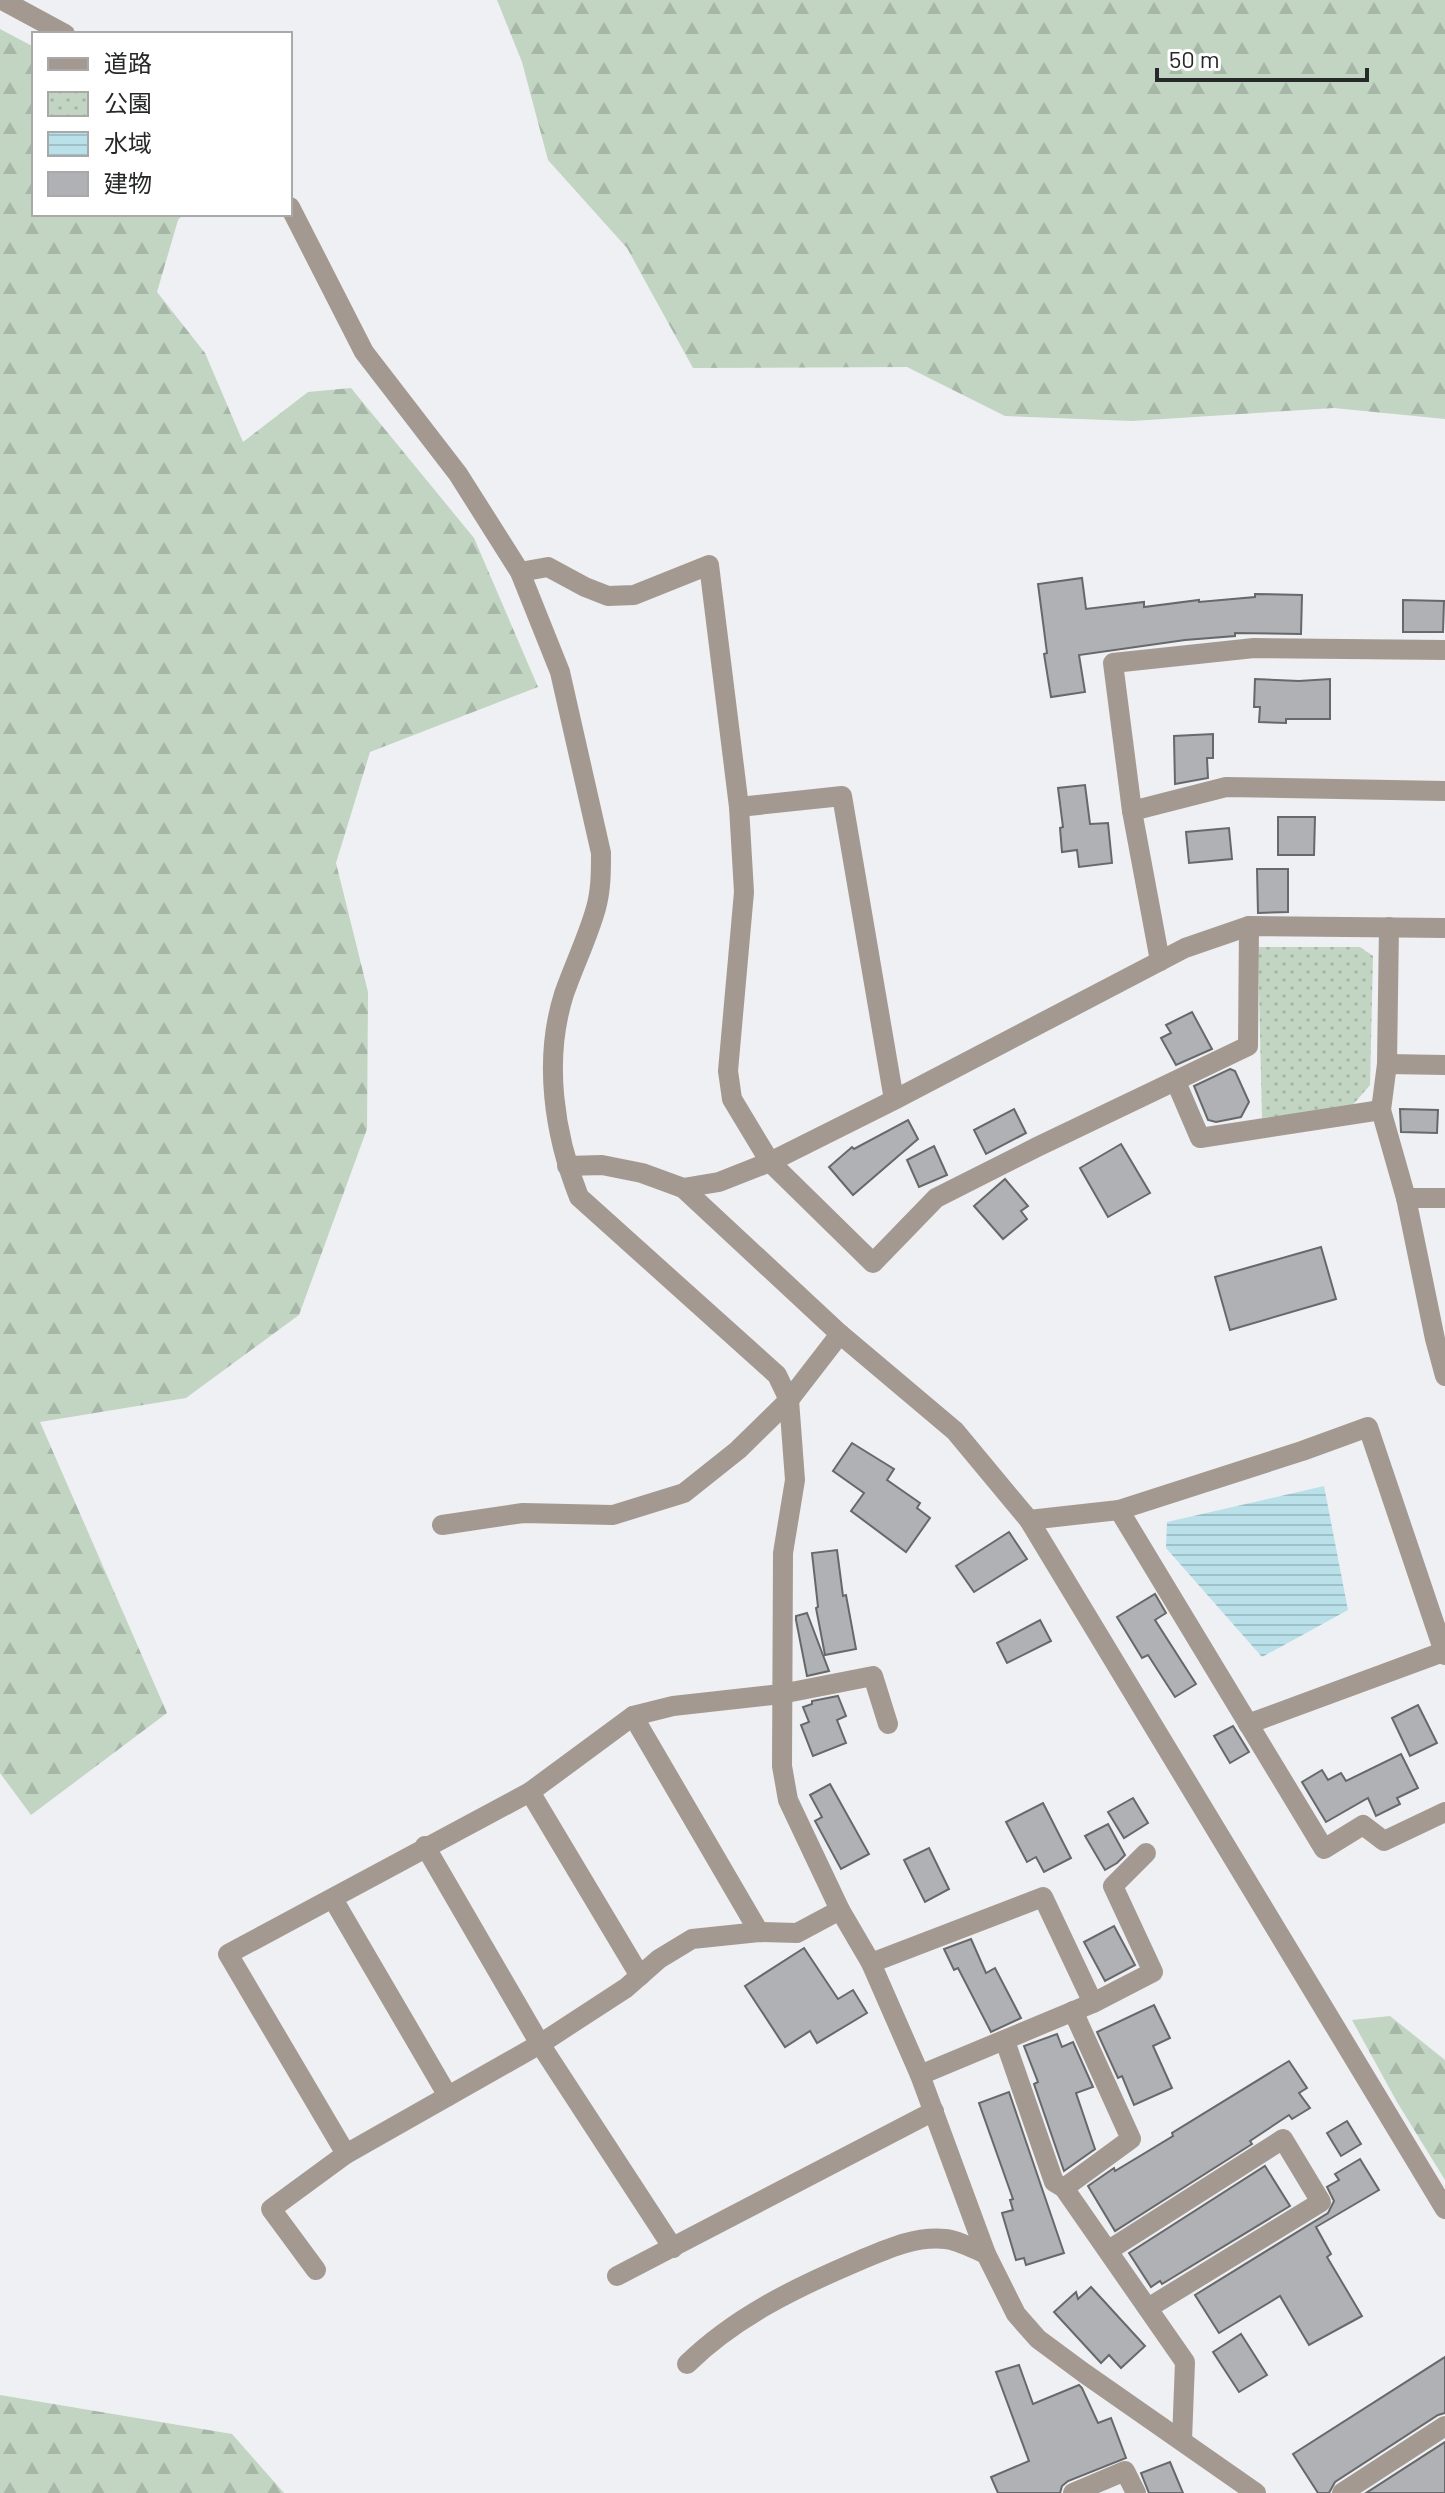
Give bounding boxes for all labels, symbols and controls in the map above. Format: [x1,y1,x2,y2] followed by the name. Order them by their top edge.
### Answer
[32,32,292,216] legend
[1157,32,1367,82] scale bar
[1169,44,1220,73] text: 50 m
[104,48,152,77] text: 道路
[104,88,152,117] text: 公園
[104,128,152,157] text: 水域
[104,168,152,197] text: 建物

